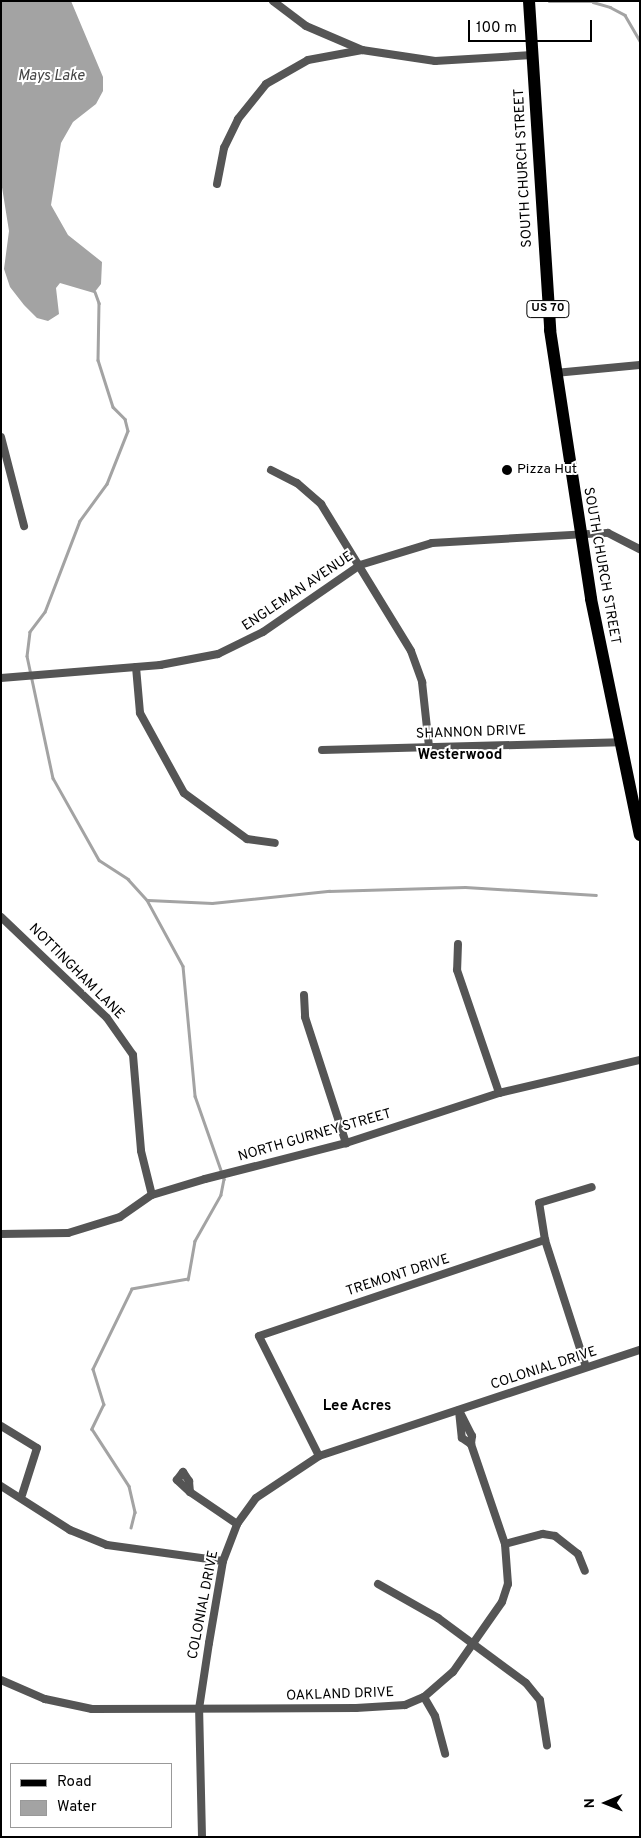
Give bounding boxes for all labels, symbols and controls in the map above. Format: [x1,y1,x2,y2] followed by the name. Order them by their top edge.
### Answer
[471,10,595,42] scale bar
[476,19,517,38] text: 100 m
[18,68,84,86] water label: Mays Lake
[511,88,537,248] street label: SOUTH CHURCH STREET
[526,300,570,318] road number: US 70
[517,462,577,478] place label: Pizza Hut
[501,464,513,476] marker: Pizza Hut
[579,486,623,646] street label: SOUTH CHURCH STREET
[239,548,357,636] street label: ENGLEMAN AVENUE
[416,723,526,743] street label: SHANNON DRIVE
[418,747,502,765] district label: Westerwood
[25,921,127,1023] street label: NOTTINGHAM LANE
[236,1106,394,1166] street label: NORTH GURNEY STREET
[344,1251,452,1301] street label: TREMONT DRIVE
[489,1344,599,1394] street label: COLONIAL DRIVE
[322,1398,392,1416] district label: Lee Acres
[185,1549,223,1661] street label: COLONIAL DRIVE
[286,1685,394,1705] street label: OAKLAND DRIVE
[10,1763,172,1828] legend
[57,1773,92,1792] text: Road
[581,1778,631,1828] north arrow
[57,1798,96,1817] text: Water
[582,1798,599,1808] text: N

